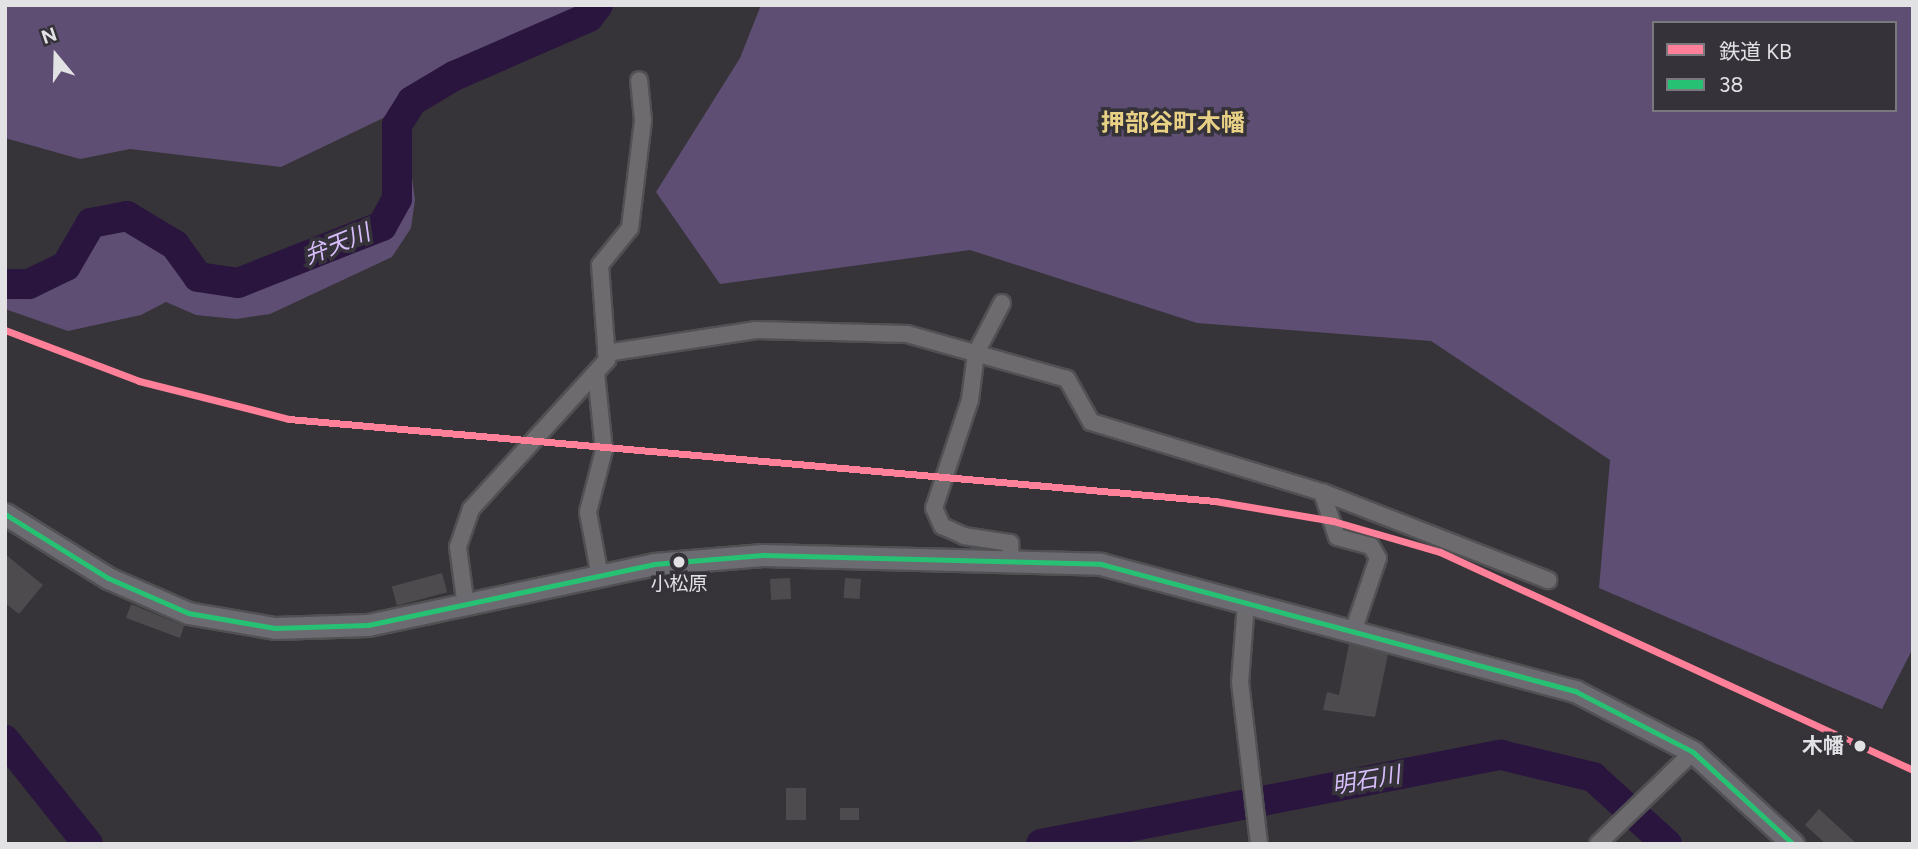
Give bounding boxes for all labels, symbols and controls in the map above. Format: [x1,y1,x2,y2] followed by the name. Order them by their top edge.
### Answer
[21,21,91,91] north arrow
[1652,21,1897,112] legend
[38,22,60,49] text: N
[1719,39,1792,64] text: 鉄道 KB
[1719,72,1743,97] text: 38
[1101,109,1245,137] district label: 押部谷町木幡
[300,218,374,270] water label: 弁天川
[672,555,686,569] marker: 小松原
[651,573,707,595] place label: 小松原
[1802,733,1844,759] place label: 木幡
[1850,736,1870,756] marker: 木幡
[1330,760,1402,800] water label: 明石川

